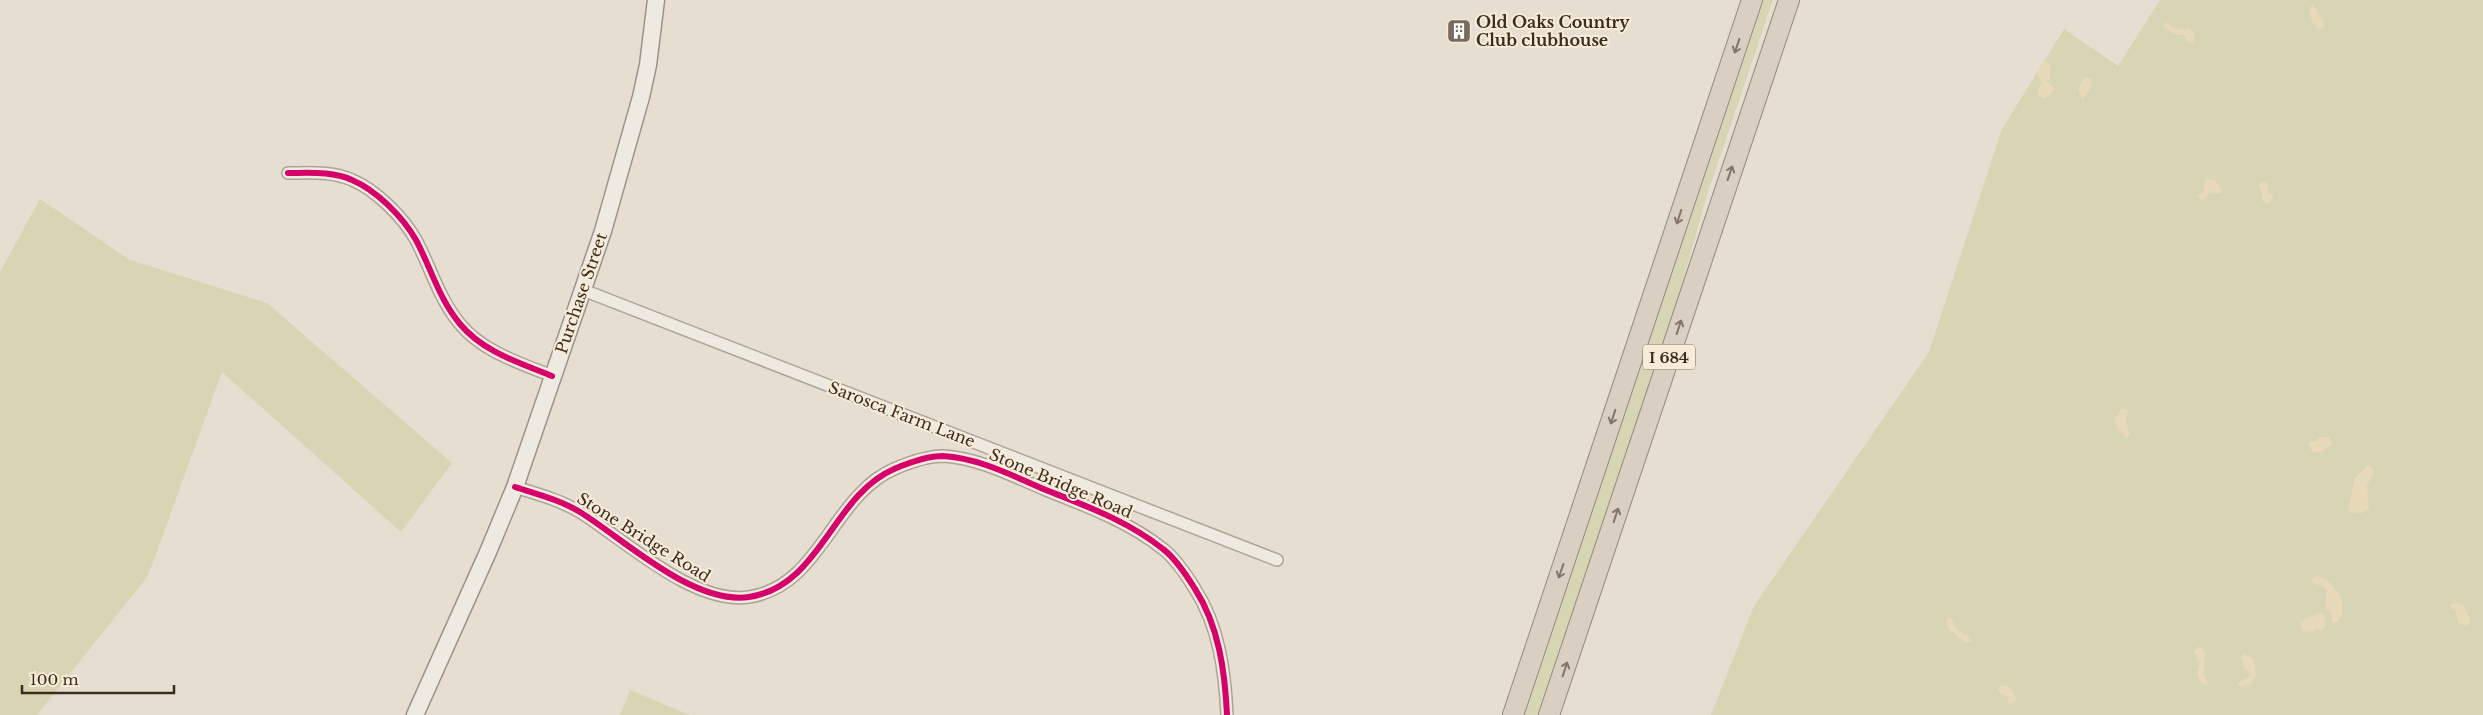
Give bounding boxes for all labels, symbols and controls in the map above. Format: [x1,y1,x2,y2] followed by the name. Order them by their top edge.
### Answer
[1476,12,1630,50] place label: Old Oaks Country Club clubhouse
[1446,18,1472,44] building icon: Old Oaks Country Club clubhouse
[1731,38,1741,54] one-way arrow
[1726,166,1736,182] one-way arrow
[1674,209,1684,225] one-way arrow
[551,230,611,356] street label: Purchase Street
[1675,320,1684,336] one-way arrow
[1643,344,1695,370] road number: I 684
[826,377,978,451] street label: Sarosca Farm Lane
[1607,409,1617,425] one-way arrow
[986,444,1136,522] street label: Stone Bridge Road
[574,488,715,586] street label: Stone Bridge Road
[1612,507,1622,523] one-way arrow
[1556,563,1565,578] one-way arrow
[1561,661,1570,677] one-way arrow
[22,662,175,694] scale bar
[30,670,79,689] text: 100 m

